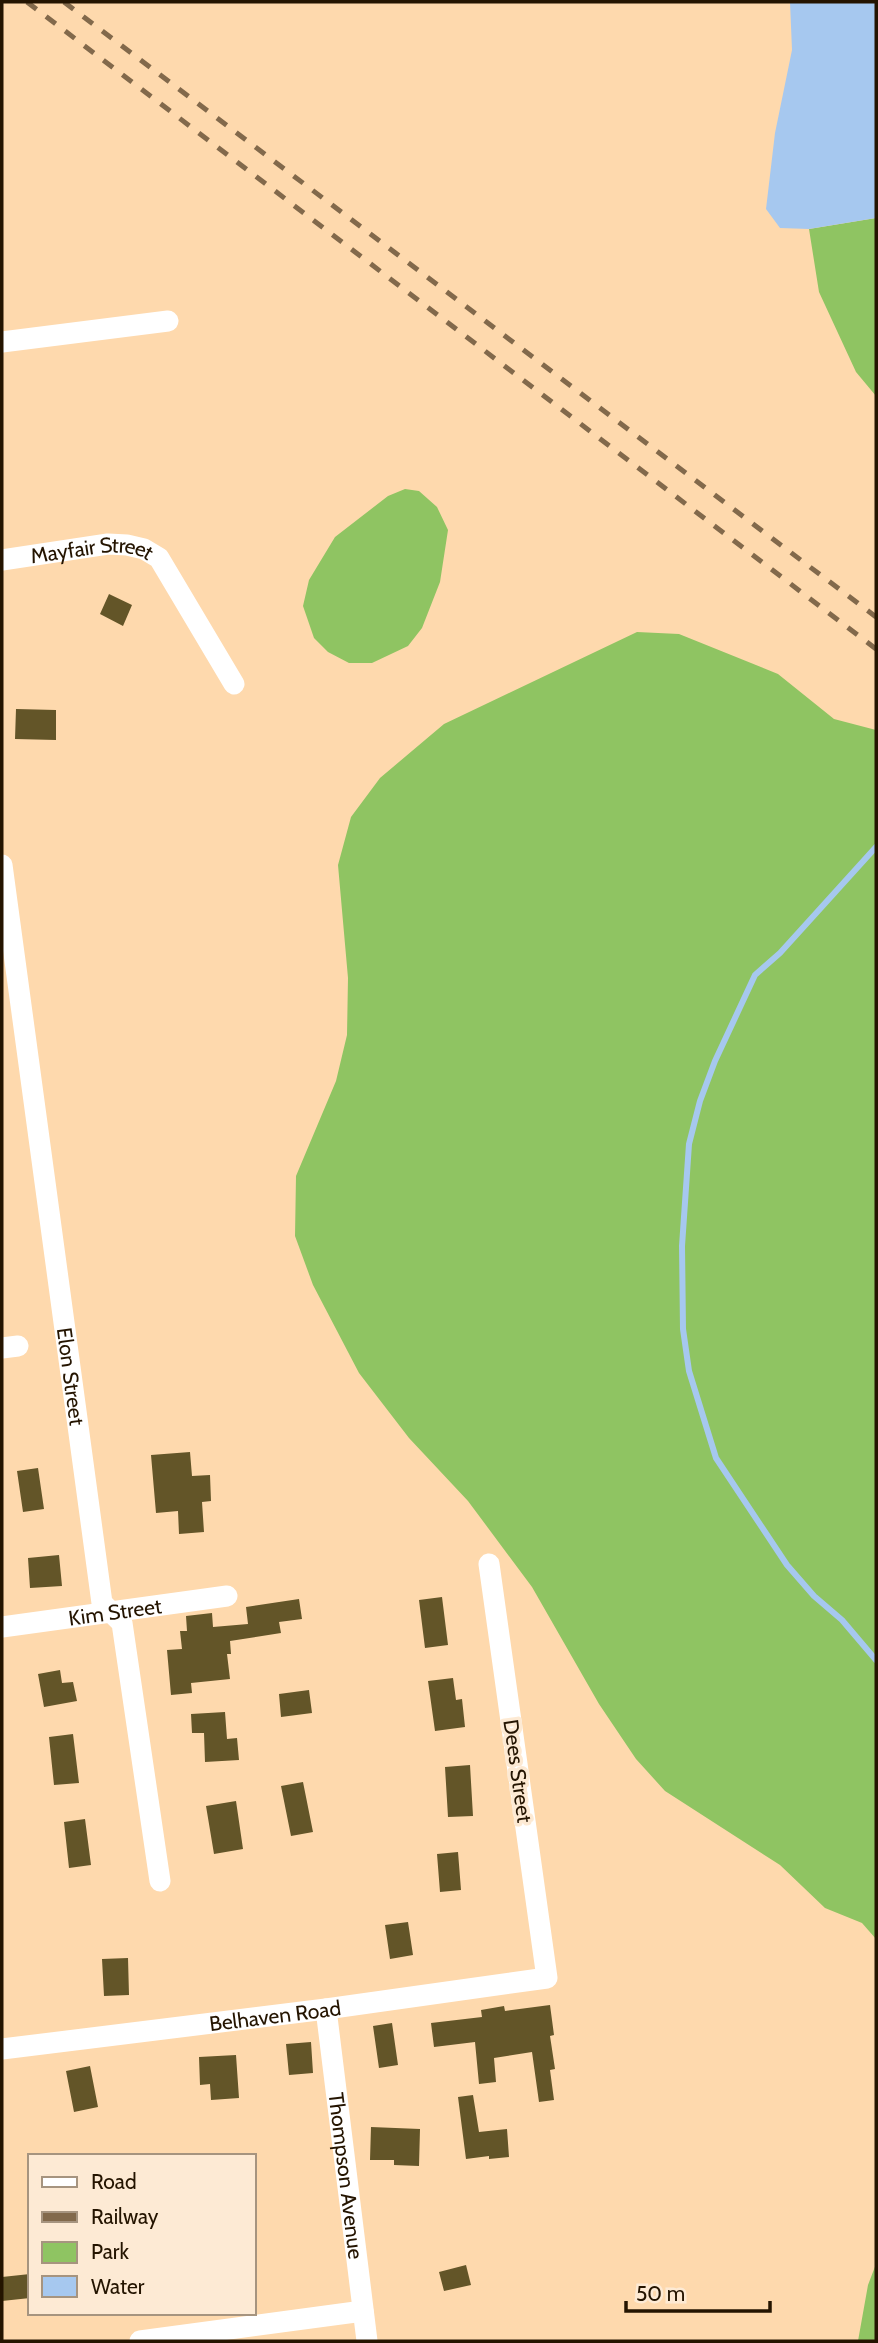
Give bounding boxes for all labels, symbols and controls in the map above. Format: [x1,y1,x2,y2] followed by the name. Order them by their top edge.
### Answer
[29,531,158,568] street label: Mayfair Street
[52,1326,90,1427] street label: Elon Street
[67,1593,163,1630] street label: Kim Street
[498,1718,538,1824] street label: Dees Street
[208,1995,342,2036] street label: Belhaven Road
[324,2091,369,2261] street label: Thompson Avenue
[28,2154,256,2315] legend
[91,2169,137,2194] text: Road
[91,2204,159,2229] text: Railway
[91,2239,129,2264] text: Park
[626,2270,770,2314] scale bar
[91,2274,145,2299] text: Water
[636,2281,685,2306] text: 50 m

